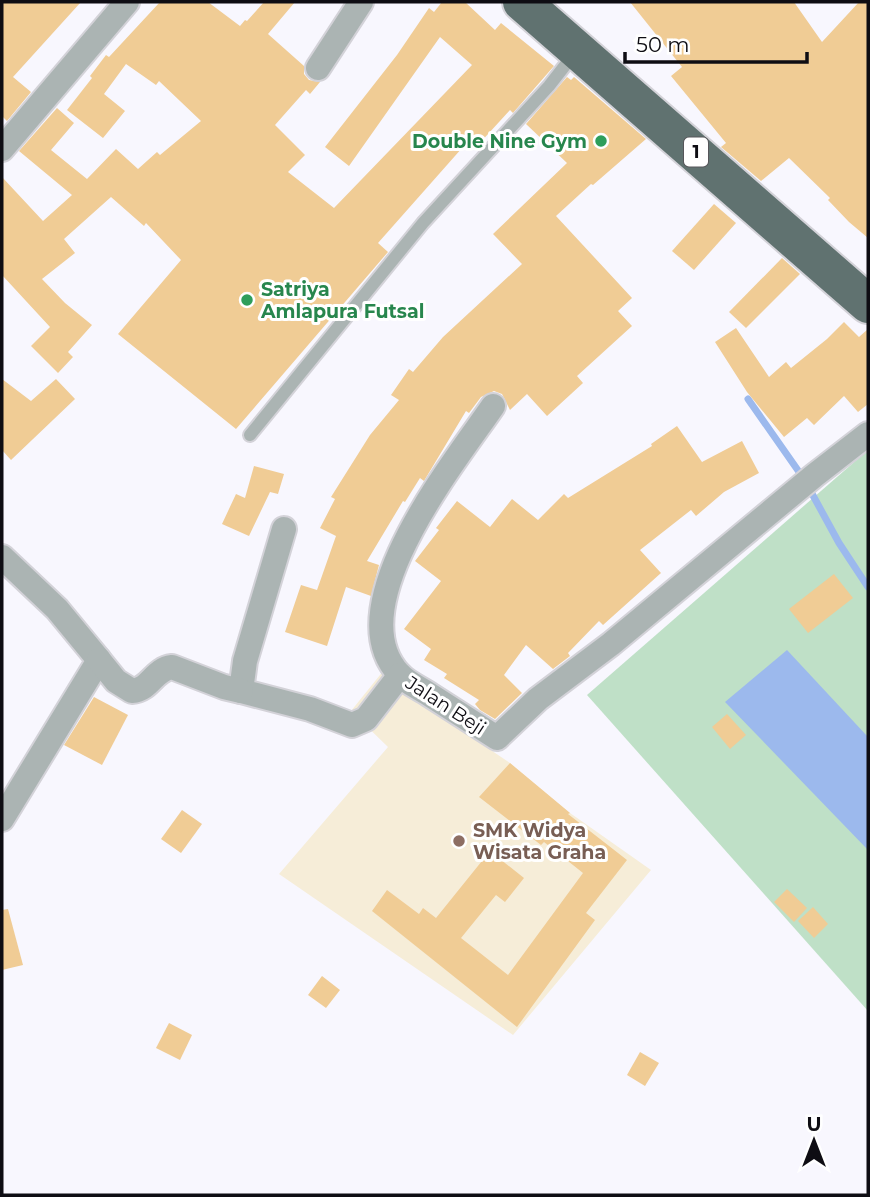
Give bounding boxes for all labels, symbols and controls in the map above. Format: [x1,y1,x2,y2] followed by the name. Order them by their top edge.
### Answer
[625,21,807,65] scale bar
[636,32,690,57] text: 50 m
[412,130,587,153] place label: Double Nine Gym
[593,133,609,149] marker: Double Nine Gym
[684,138,708,167] road number: 1
[260,278,424,323] place label: Satriya Amlapura Futsal
[239,292,255,308] marker: Satriya Amlapura Futsal
[401,670,490,740] street label: Jalan Beji
[473,819,606,864] place label: SMK Widya Wisata Graha
[451,833,467,849] marker: SMK Widya Wisata Graha
[779,1106,849,1176] north arrow
[807,1113,821,1136] text: U

